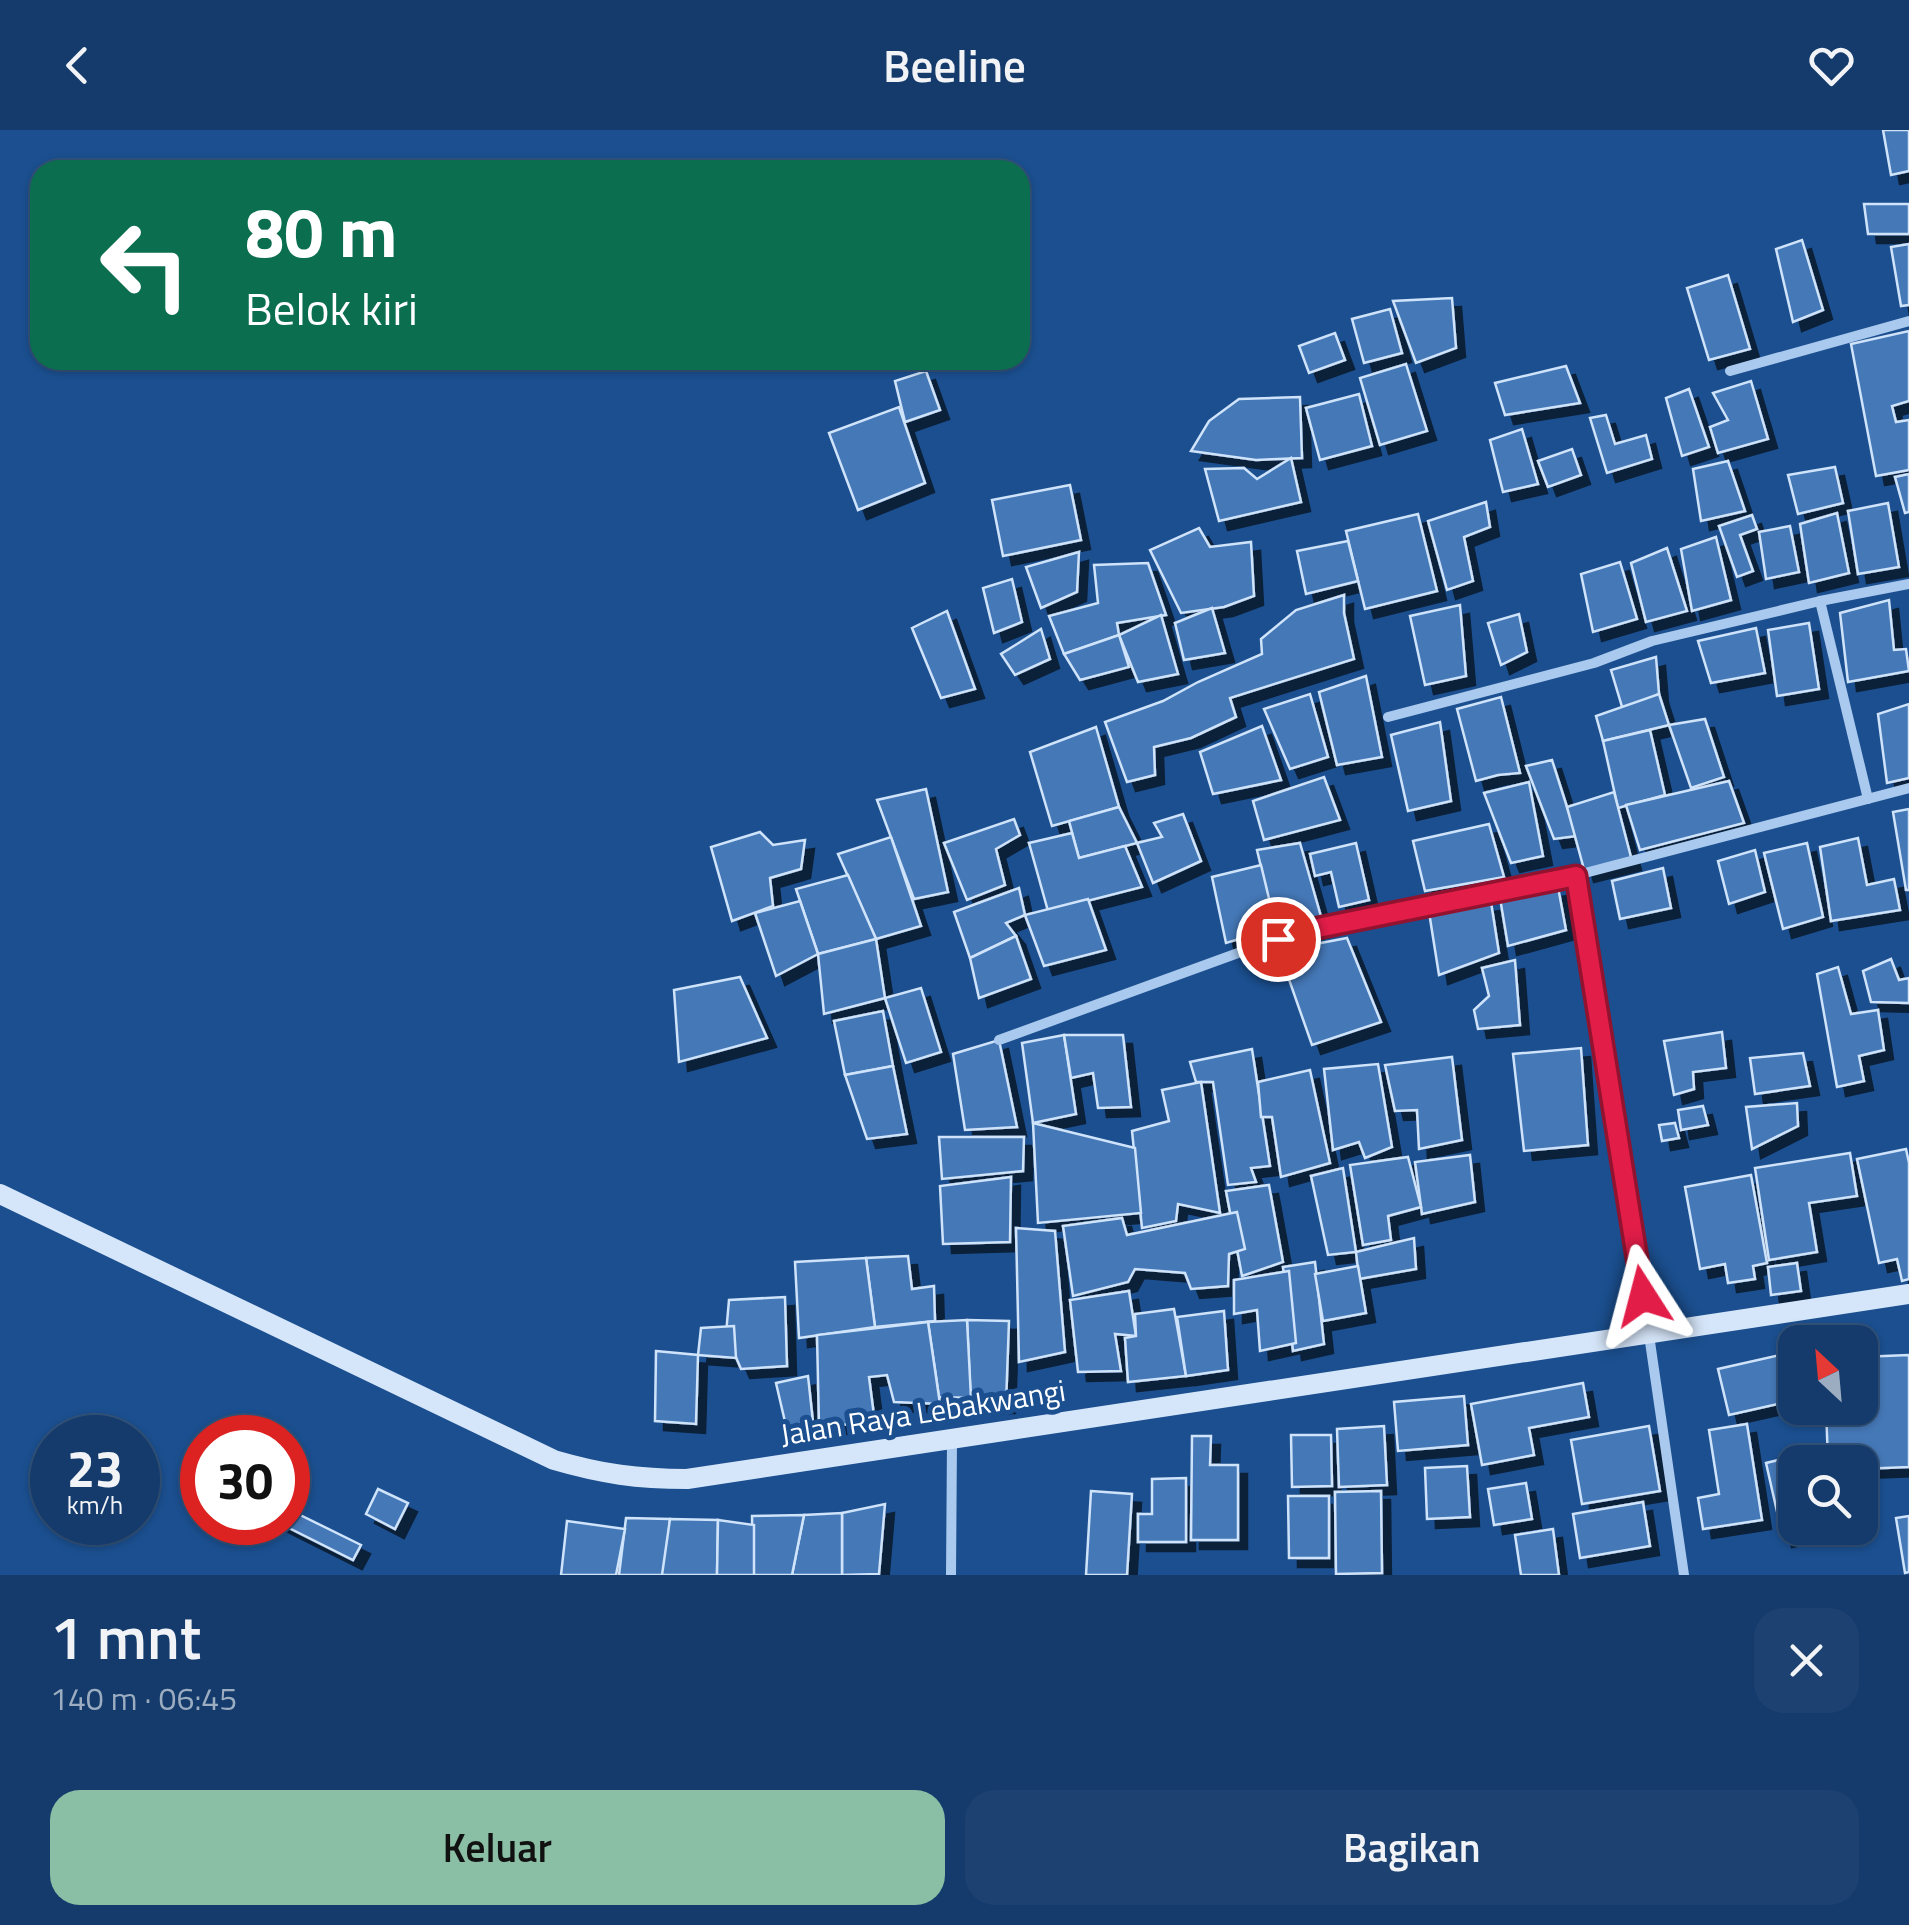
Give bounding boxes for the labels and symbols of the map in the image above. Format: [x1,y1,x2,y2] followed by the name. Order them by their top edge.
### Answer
[1236,897,1321,982] pin
[1591,1244,1695,1348] position arrow
[1778,1325,1878,1425] north arrow
[777,1367,1069,1457] street label: Jalan Raya Lebakwangi
[180,1415,310,1545] speed limit sign: 30

